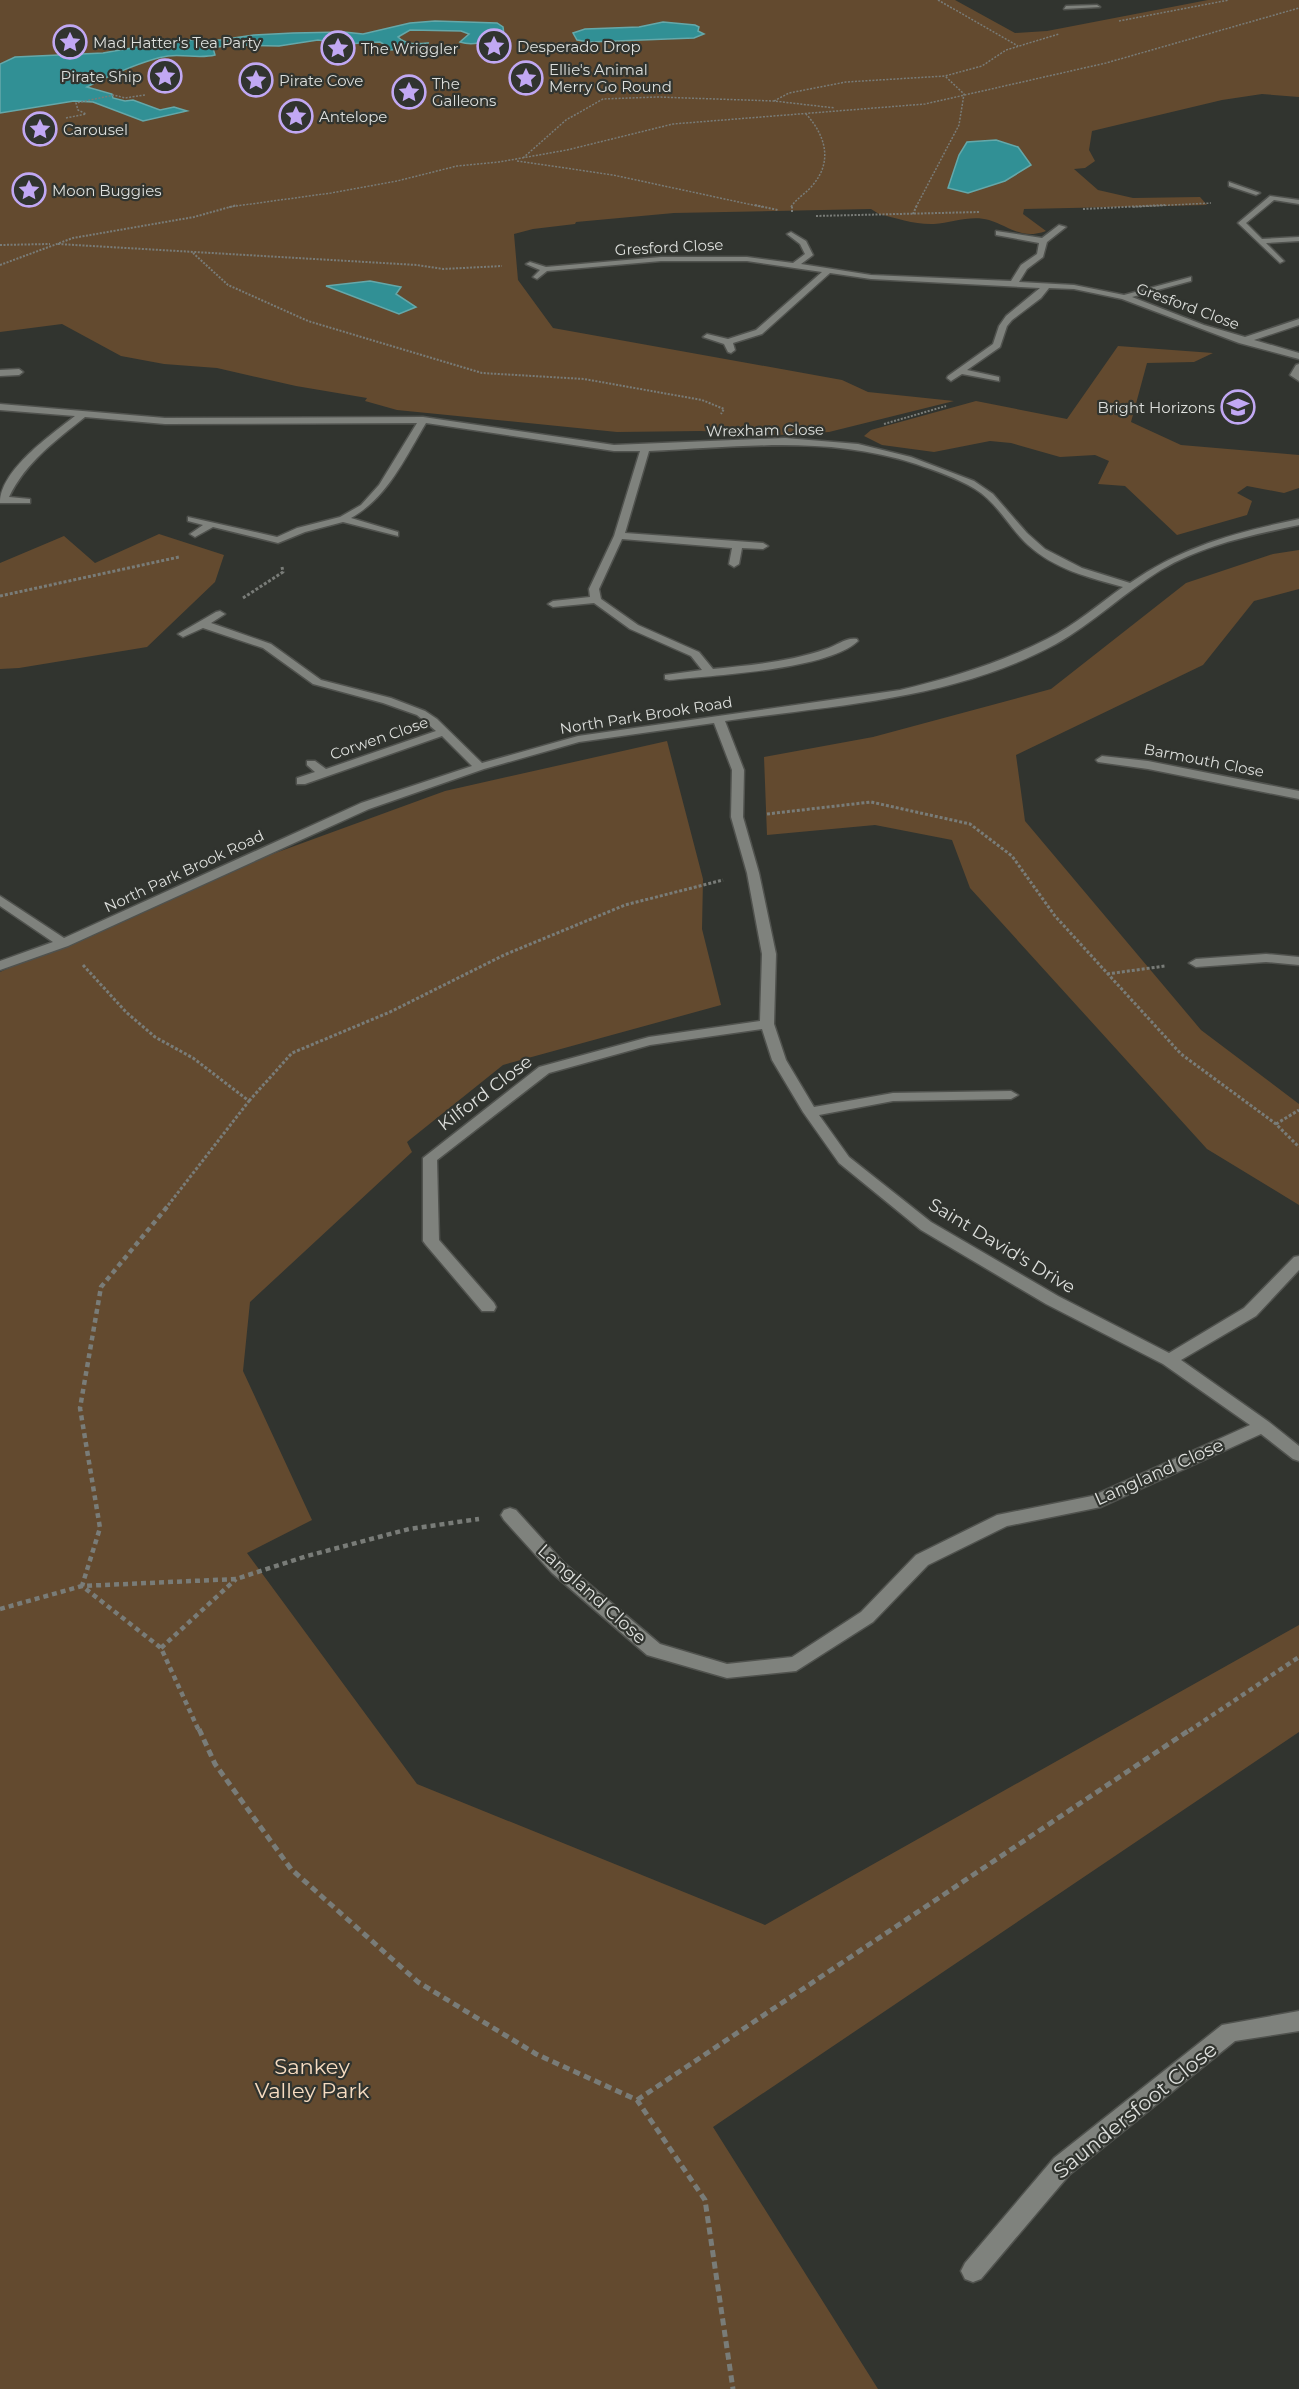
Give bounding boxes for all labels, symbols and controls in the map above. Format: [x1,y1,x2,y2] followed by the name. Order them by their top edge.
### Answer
[52,24,88,60] place icon: Mad Hatter's Tea Party
[476,28,512,64] place icon: Desperado Drop
[320,30,356,66] place icon: The Wriggler
[93,33,262,52] place label: Mad Hatter's Tea Party
[517,37,641,56] place label: Desperado Drop
[361,39,458,58] place label: The Wriggler
[147,58,183,94] place icon: Pirate Ship
[508,60,544,96] place icon: Ellie's Animal Merry Go Round
[549,60,672,96] place label: Ellie's Animal Merry Go Round
[238,62,274,98] place icon: Pirate Cove
[61,67,142,86] place label: Pirate Ship
[279,71,363,90] place label: Pirate Cove
[391,74,427,110] place icon: The Galleons
[432,74,496,110] place label: The Galleons
[278,98,314,134] place icon: Antelope
[319,107,387,126] place label: Antelope
[22,111,58,147] place icon: Carousel
[63,120,128,139] place label: Carousel
[11,172,47,208] place icon: Moon Buggies
[52,181,162,200] place label: Moon Buggies
[614,235,724,259] street label: Gresford Close
[1134,279,1242,333] street label: Gresford Close
[1220,389,1256,425] school or university icon: Bright Horizons
[1097,398,1215,417] place label: Bright Horizons
[706,419,824,441] street label: Wrexham Close
[558,692,734,738] street label: North Park Brook Road
[327,712,431,764] street label: Corwen Close
[1142,739,1266,781] street label: Barmouth Close
[101,826,267,916] street label: North Park Brook Road
[434,1050,537,1136] street label: Kilford Close
[925,1194,1079,1299] street label: Saint David's Drive
[1091,1434,1227,1510] street label: Langland Close
[533,1539,651,1649] street label: Langland Close
[1048,2036,1222,2184] street label: Saundersfoot Close
[255,2054,370,2103] park label: Sankey Valley Park

